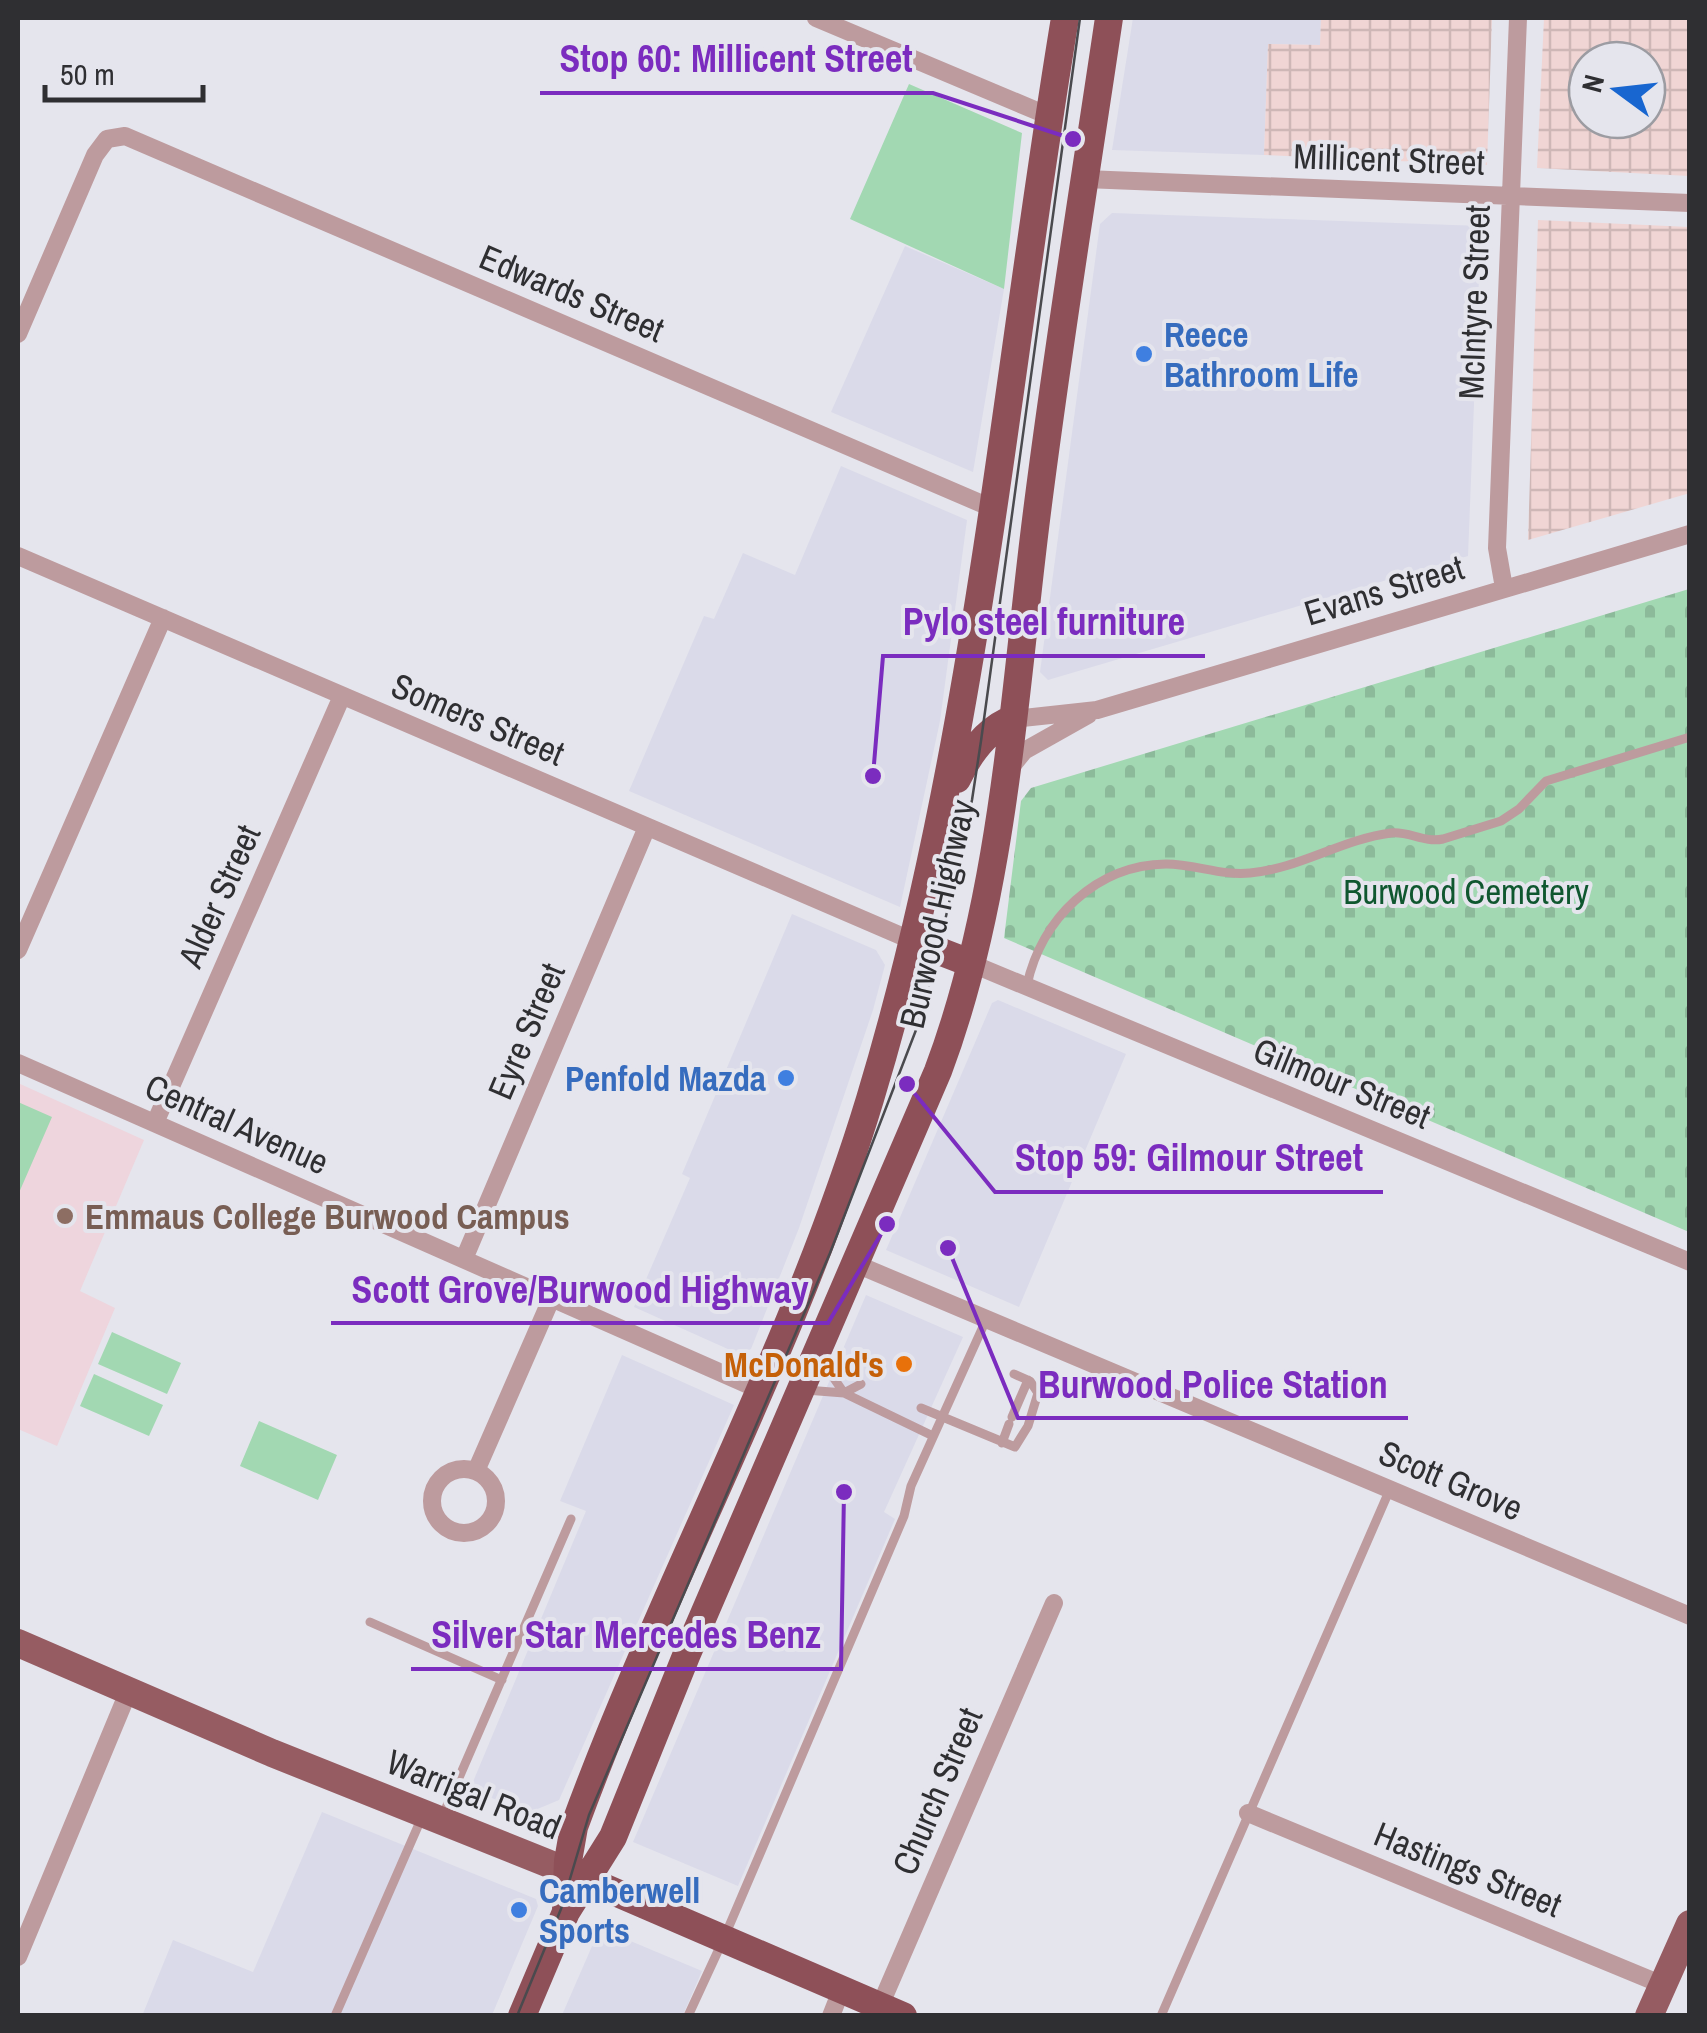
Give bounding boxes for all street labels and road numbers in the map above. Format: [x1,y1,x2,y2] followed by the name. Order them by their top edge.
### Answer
[1293,132,1485,186] street label: Millicent Street
[1447,204,1501,400] street label: McIntyre Street
[473,233,672,353] street label: Edwards Street
[1299,543,1469,636] street label: Evans Street
[384,662,572,776] street label: Somers Street
[888,795,986,1033] street label: Burwood Highway
[166,817,271,976] street label: Alder Street
[476,956,576,1106] street label: Eyre Street
[1247,1026,1437,1140] street label: Gilmour Street
[138,1063,336,1185] street label: Central Avenue
[1372,1429,1530,1531] street label: Scott Grove
[881,1700,993,1882] street label: Church Street
[380,1738,568,1850] street label: Warrigal Road
[1367,1810,1569,1928] street label: Hastings Street

